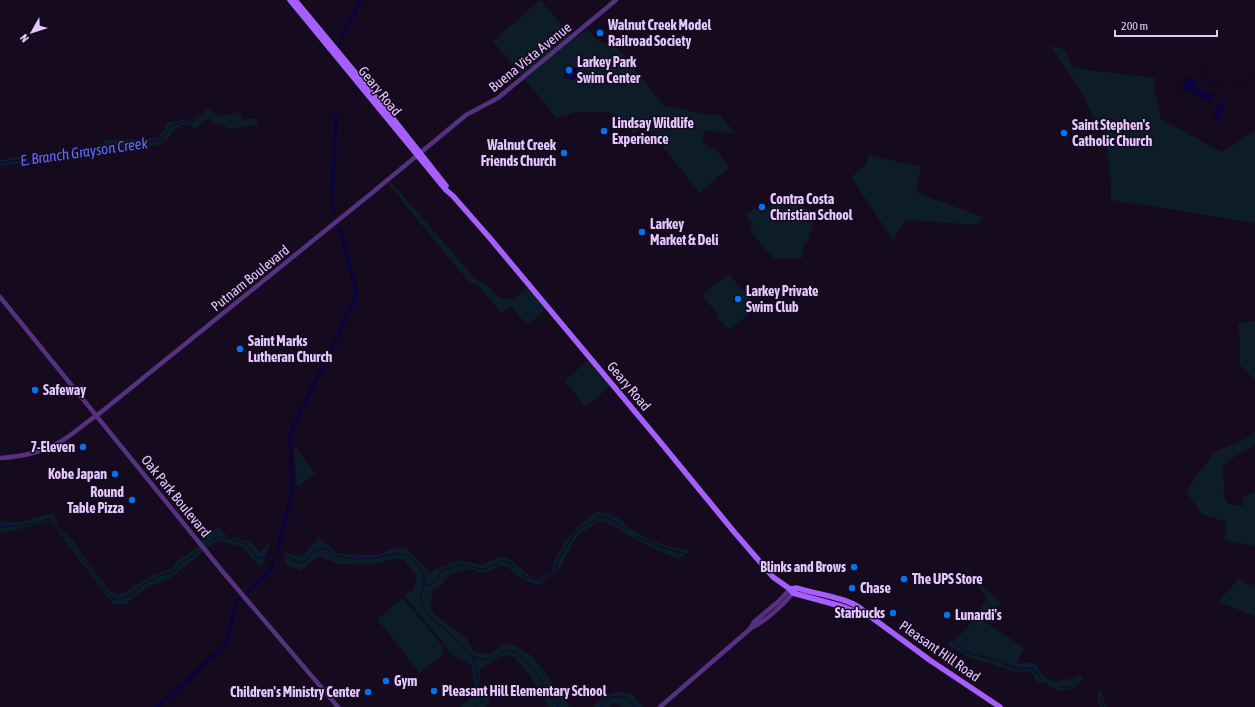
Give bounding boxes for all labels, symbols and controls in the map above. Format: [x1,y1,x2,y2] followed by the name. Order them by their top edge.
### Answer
[12,12,52,52] north arrow
[1115,12,1217,38] scale bar
[607,17,712,49] place label: Walnut Creek Model Railroad Society
[486,19,574,95] street label: Buena Vista Avenue
[1121,19,1148,33] text: 200 m
[595,28,605,38] marker: Walnut Creek Model Railroad Society
[18,32,31,45] text: N
[577,54,641,86] place label: Larkey Park Swim Center
[355,63,405,119] street label: Geary Road
[564,65,574,75] marker: Larkey Park Swim Center
[612,115,694,147] place label: Lindsay Wildlife Experience
[1072,117,1152,149] place label: Saint Stephen's Catholic Church
[599,126,609,136] marker: Lindsay Wildlife Experience
[1059,128,1069,138] marker: Saint Stephen's Catholic Church
[19,134,149,169] water label: E. Branch Grayson Creek
[481,137,557,169] place label: Walnut Creek Friends Church
[559,148,569,158] marker: Walnut Creek Friends Church
[770,191,853,223] place label: Contra Costa Christian School
[757,202,767,212] marker: Contra Costa Christian School
[650,216,719,248] place label: Larkey Market & Deli
[637,227,647,237] marker: Larkey Market & Deli
[208,242,292,314] street label: Putnam Boulevard
[746,283,818,315] place label: Larkey Private Swim Club
[733,294,743,304] marker: Larkey Private Swim Club
[248,333,333,365] place label: Saint Marks Lutheran Church
[235,344,245,354] marker: Saint Marks Lutheran Church
[604,358,654,414] street label: Geary Road
[43,382,86,398] place label: Safeway
[30,385,40,395] marker: Safeway
[30,439,75,455] place label: 7-Eleven
[78,442,88,452] marker: 7-Eleven
[138,452,214,540] street label: Oak Park Boulevard
[48,466,107,482] place label: Kobe Japan
[110,469,120,479] marker: Kobe Japan
[67,484,124,516] place label: Round Table Pizza
[127,495,137,505] marker: Round Table Pizza
[760,559,846,575] place label: Blinks and Brows
[849,562,859,572] marker: Blinks and Brows
[912,571,983,587] place label: The UPS Store
[899,574,909,584] marker: The UPS Store
[860,580,891,596] place label: Chase
[847,583,857,593] marker: Chase
[835,605,885,621] place label: Starbucks
[955,607,1002,623] place label: Lunardi's
[888,608,898,618] marker: Starbucks
[942,610,952,620] marker: Lunardi's
[897,617,983,685] street label: Pleasant Hill Road
[394,673,417,689] place label: Gym
[381,676,391,686] marker: Gym
[442,683,607,699] place label: Pleasant Hill Elementary School
[230,684,361,700] place label: Children's Ministry Center
[429,686,439,696] marker: Pleasant Hill Elementary School
[363,687,373,697] marker: Children's Ministry Center

